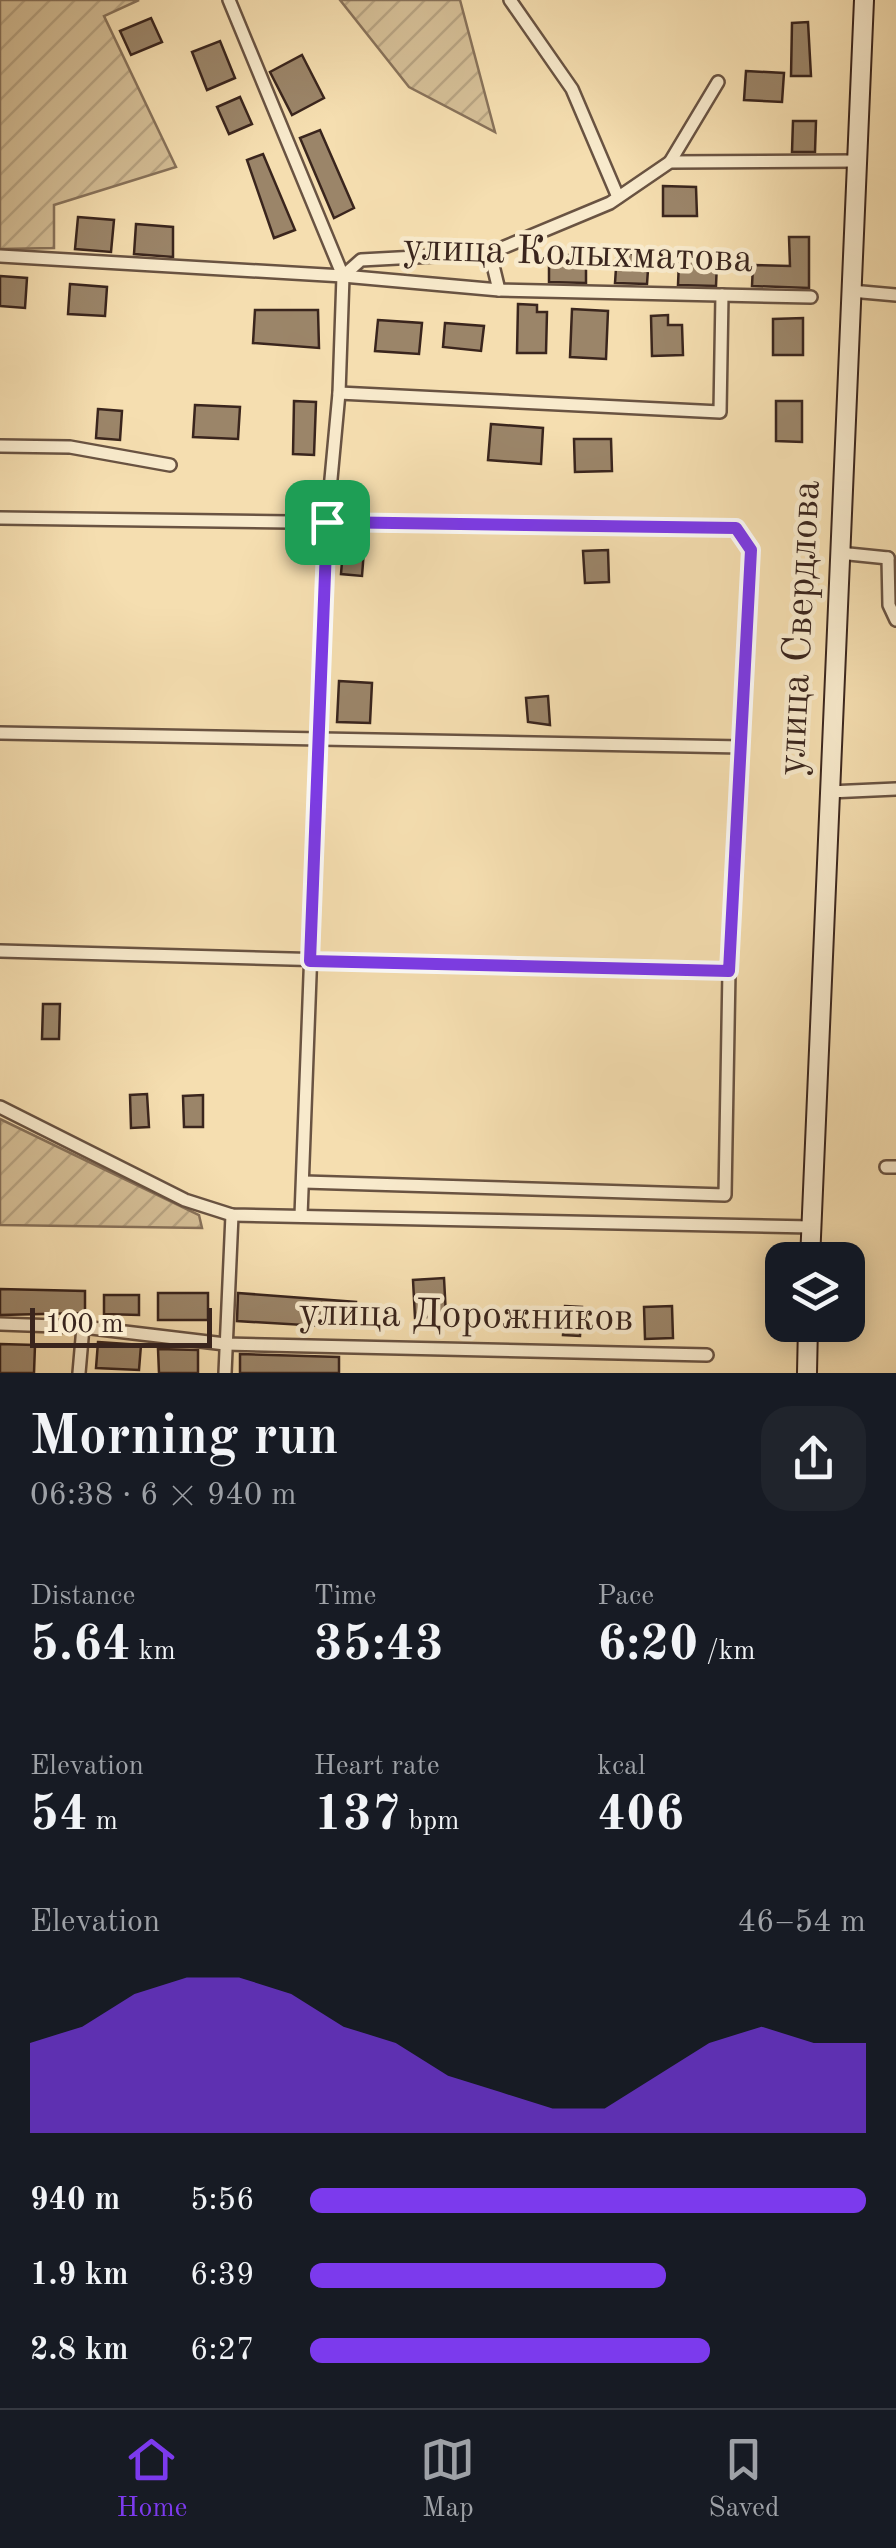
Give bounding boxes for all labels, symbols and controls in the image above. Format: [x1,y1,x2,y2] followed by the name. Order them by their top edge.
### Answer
[402,229,754,281] street label: улица Колыхматова
[773,479,829,777] street label: улица Свердлова
[285,480,370,565] pin
[300,495,355,550] icon: arrive
[765,1242,865,1342] map controls
[765,1242,865,1342] button: layers
[298,1294,634,1340] street label: улица Дорожников
[30,1303,212,1348] scale bar
[45,1311,124,1339] text: 100 m
[761,1406,866,1511] button: share
[30,1411,339,1466] text: Morning run
[30,1480,297,1512] text: 06:38 · 6 × 940 m
[30,1583,135,1611] text: Distance
[314,1583,376,1611] text: Time
[597,1583,654,1611] text: Pace
[30,1621,131,1671] text: 5.64
[314,1621,444,1671] text: 35:43
[597,1621,698,1671] text: 6:20
[131,1638,176,1666] text: km
[698,1638,756,1666] text: /km
[30,1753,144,1781] text: Elevation
[314,1753,440,1781] text: Heart rate
[597,1753,646,1781] text: kcal
[30,1791,88,1841] text: 54
[314,1791,401,1841] text: 137
[597,1791,684,1841] text: 406
[88,1808,118,1836] text: m
[401,1808,460,1836] text: bpm
[30,1907,160,1939] text: Elevation
[738,1907,866,1939] text: 46–54 m
[30,2185,120,2217] text: 940 m
[190,2185,255,2217] text: 5:56
[30,2260,129,2292] text: 1.9 km
[190,2260,255,2292] text: 6:39
[30,2335,129,2367] text: 2.8 km
[190,2335,255,2367] text: 6:27
[116,2432,188,2527] tab: Home
[420,2432,475,2527] tab: Map
[708,2432,780,2527] tab: Saved

